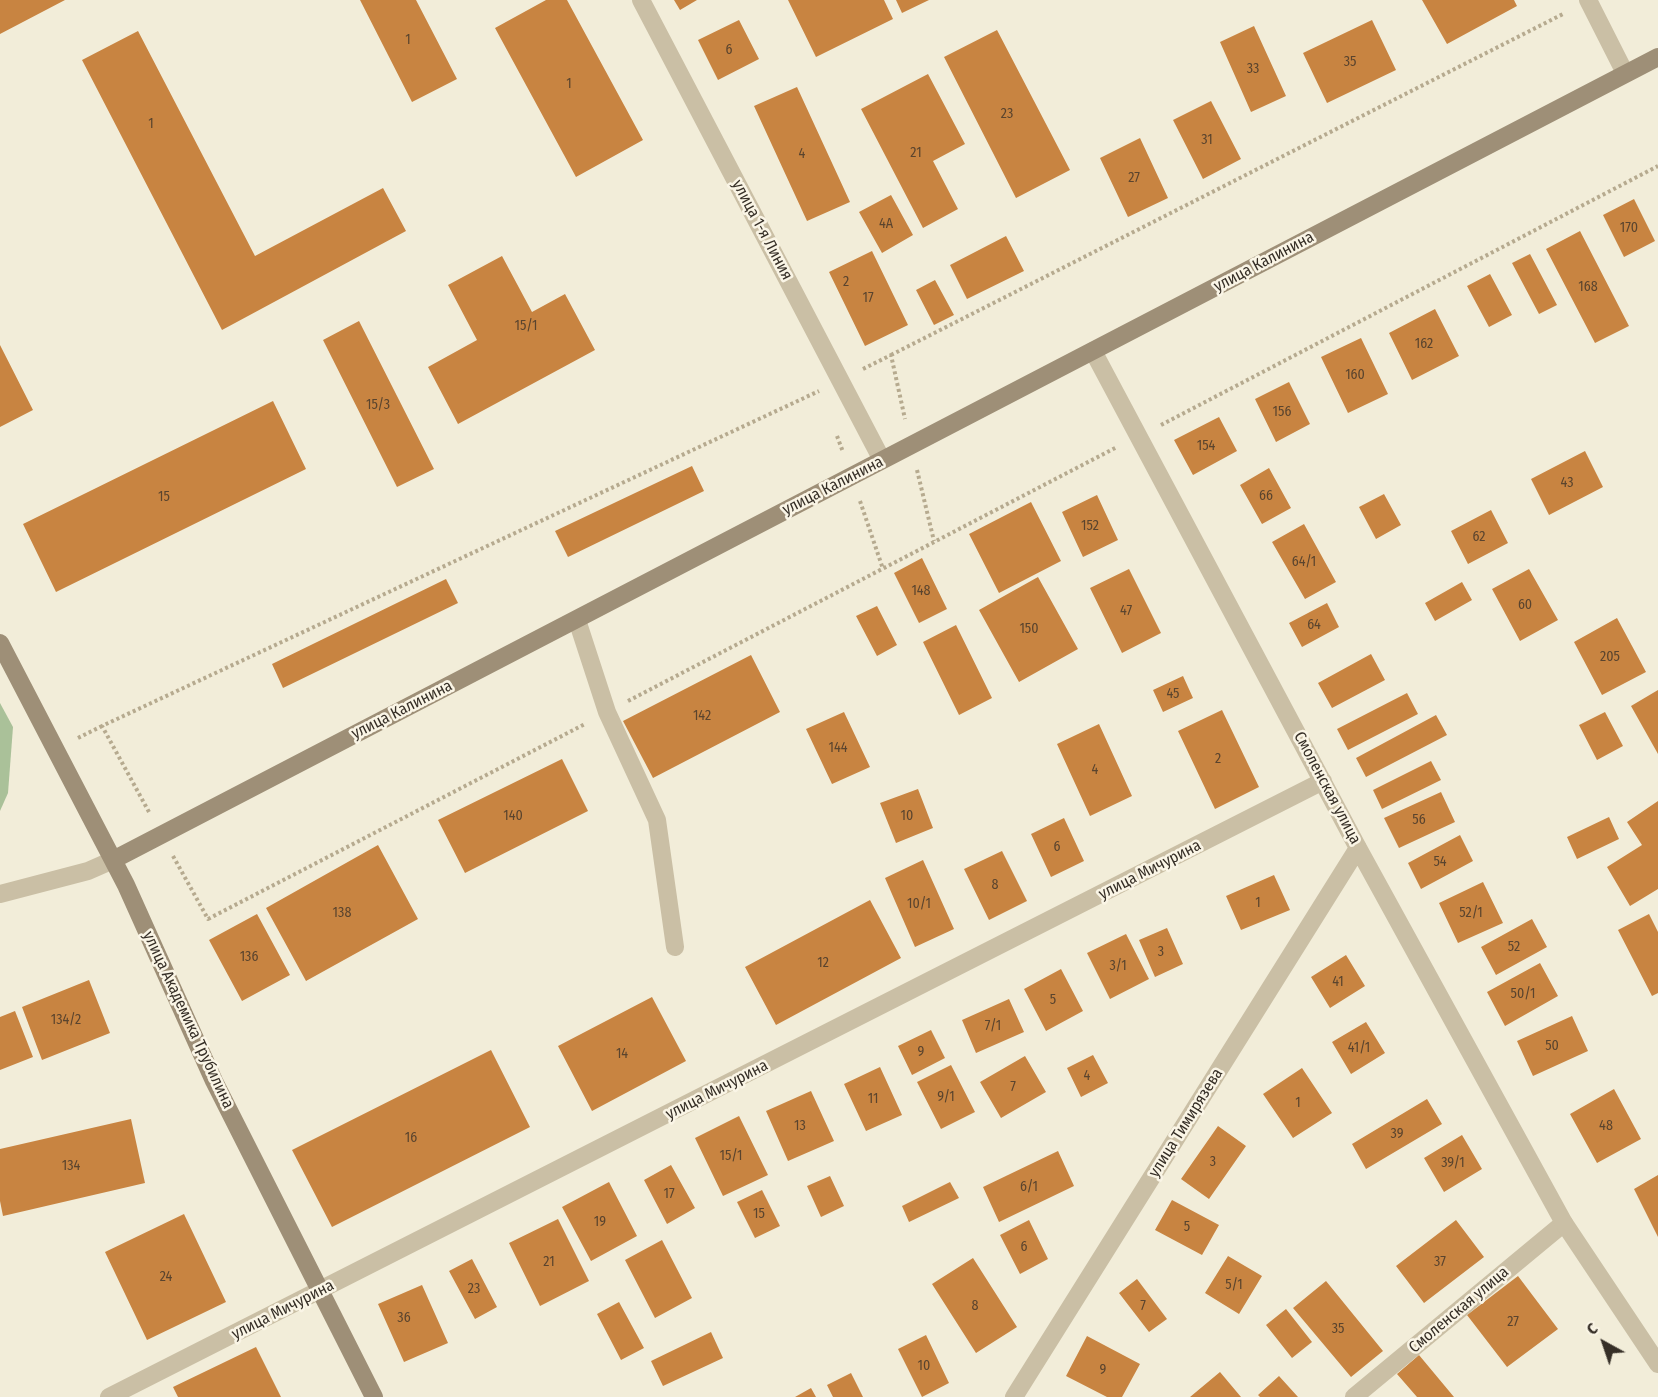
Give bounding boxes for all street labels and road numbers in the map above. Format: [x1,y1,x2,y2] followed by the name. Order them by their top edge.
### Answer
[728,177,796,283] street label: улица 1-я Линия
[1211,228,1317,296] street label: улица Калинина
[779,452,887,520] street label: улица Калинина
[348,676,456,744] street label: улица Калинина
[1289,729,1365,847] street label: Смоленская улица
[1096,836,1204,904] street label: улица Мичурина
[138,928,238,1112] street label: улица Академика Трубилина
[663,1056,771,1124] street label: улица Мичурина
[1145,1065,1227,1181] street label: улица Тимирязева
[1405,1263,1513,1357] street label: Смоленская улица
[229,1276,337,1344] street label: улица Мичурина

